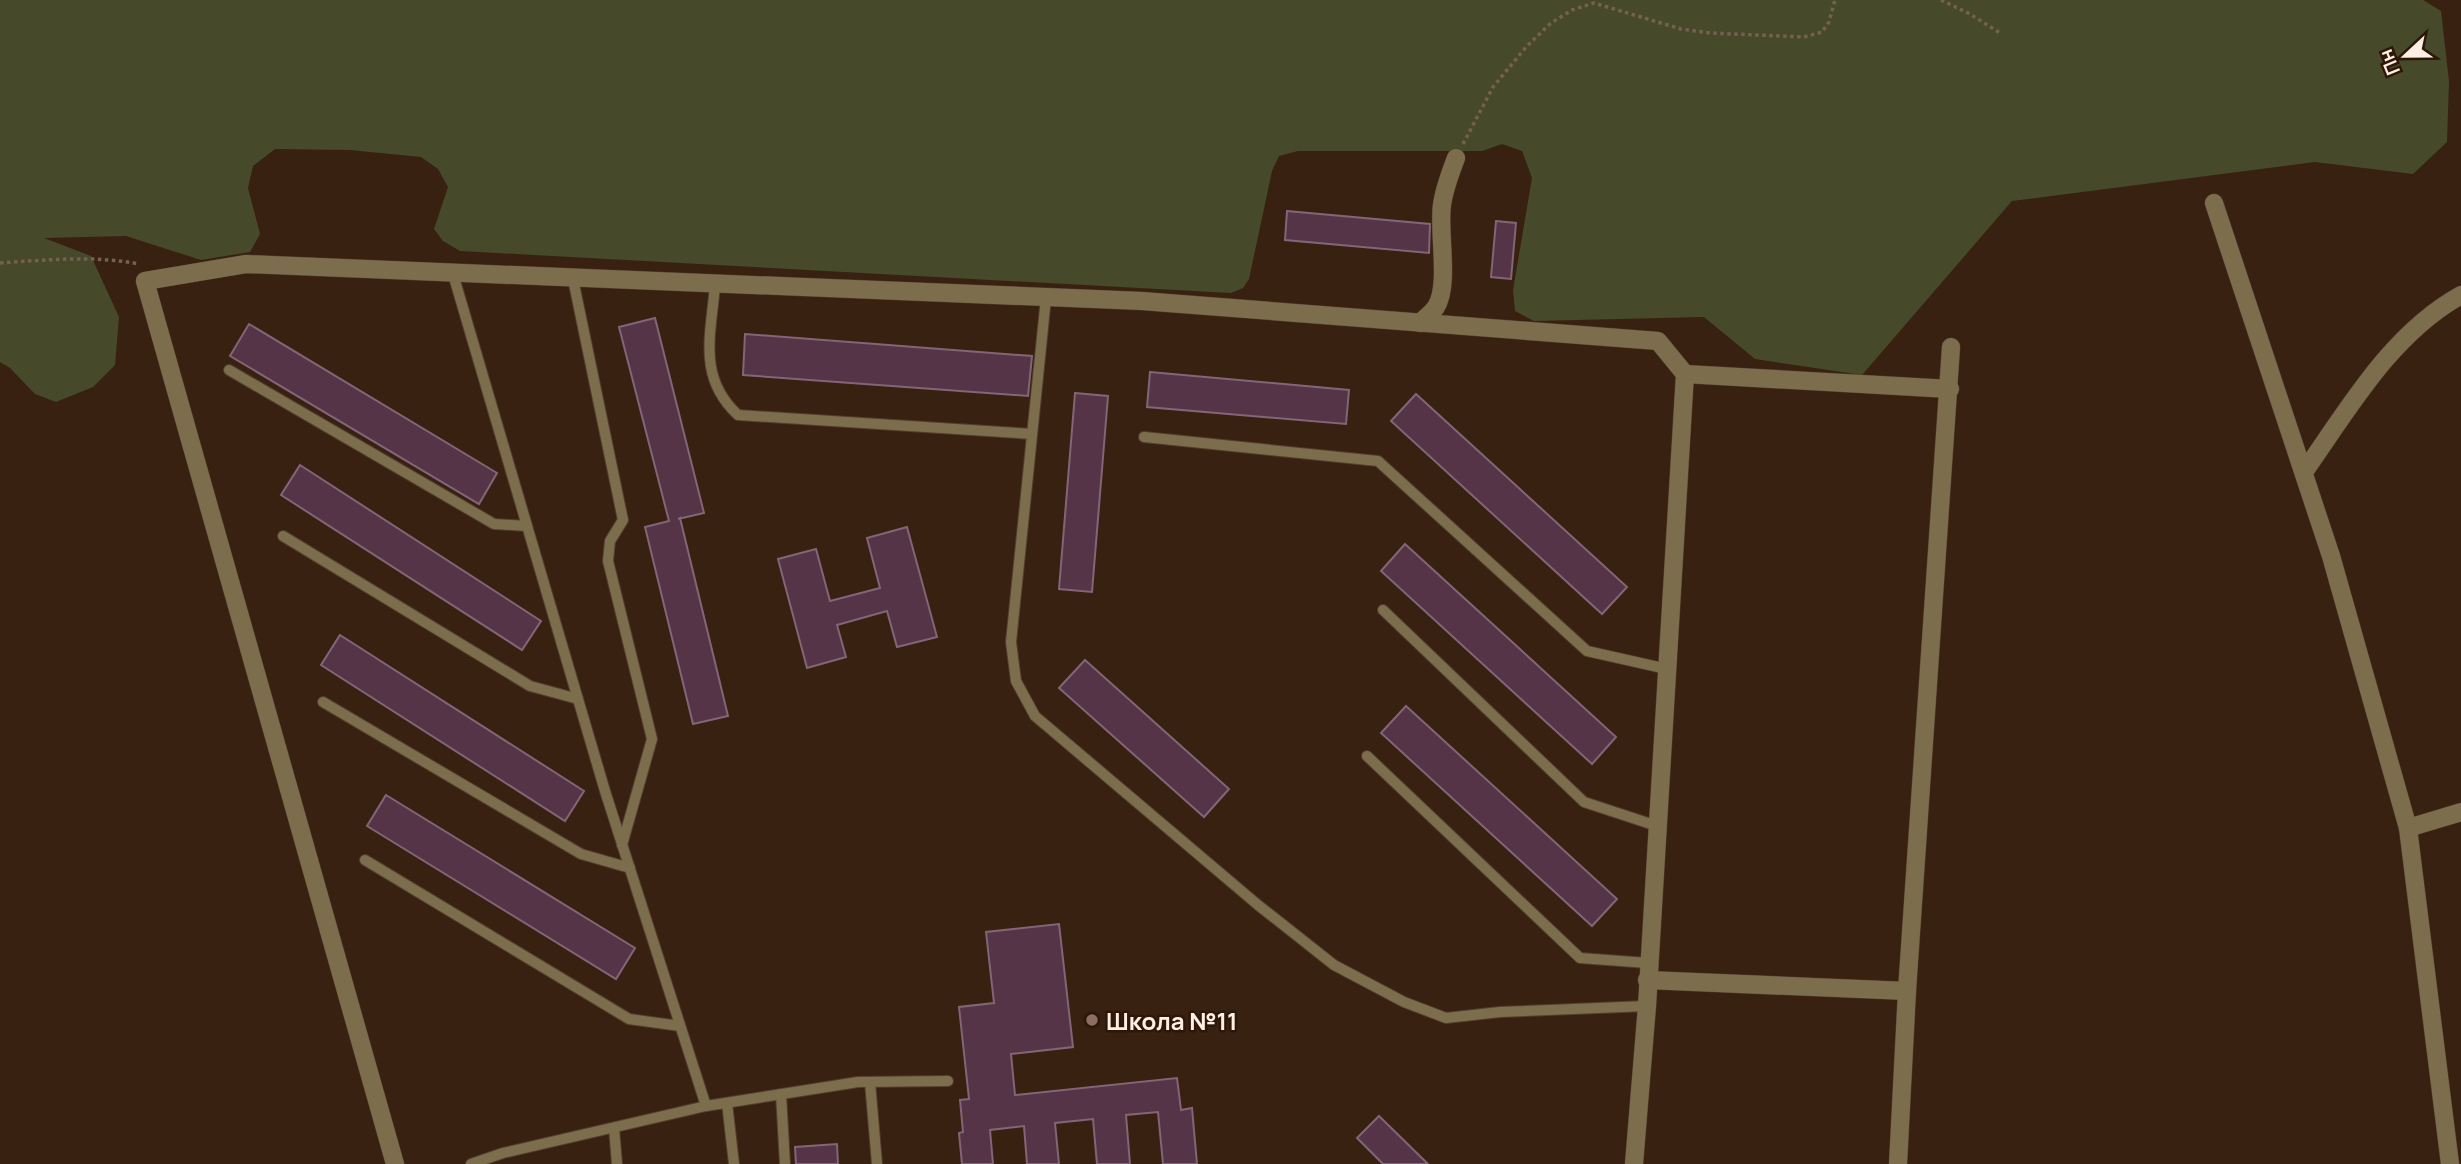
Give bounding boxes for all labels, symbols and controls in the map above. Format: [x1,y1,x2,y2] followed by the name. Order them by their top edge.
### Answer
[2370,21,2440,91] north arrow
[2372,46,2406,79] text: Пн
[1106,1004,1238,1037] place label: Школа №11
[1084,1012,1100,1028] marker: Школа №11

